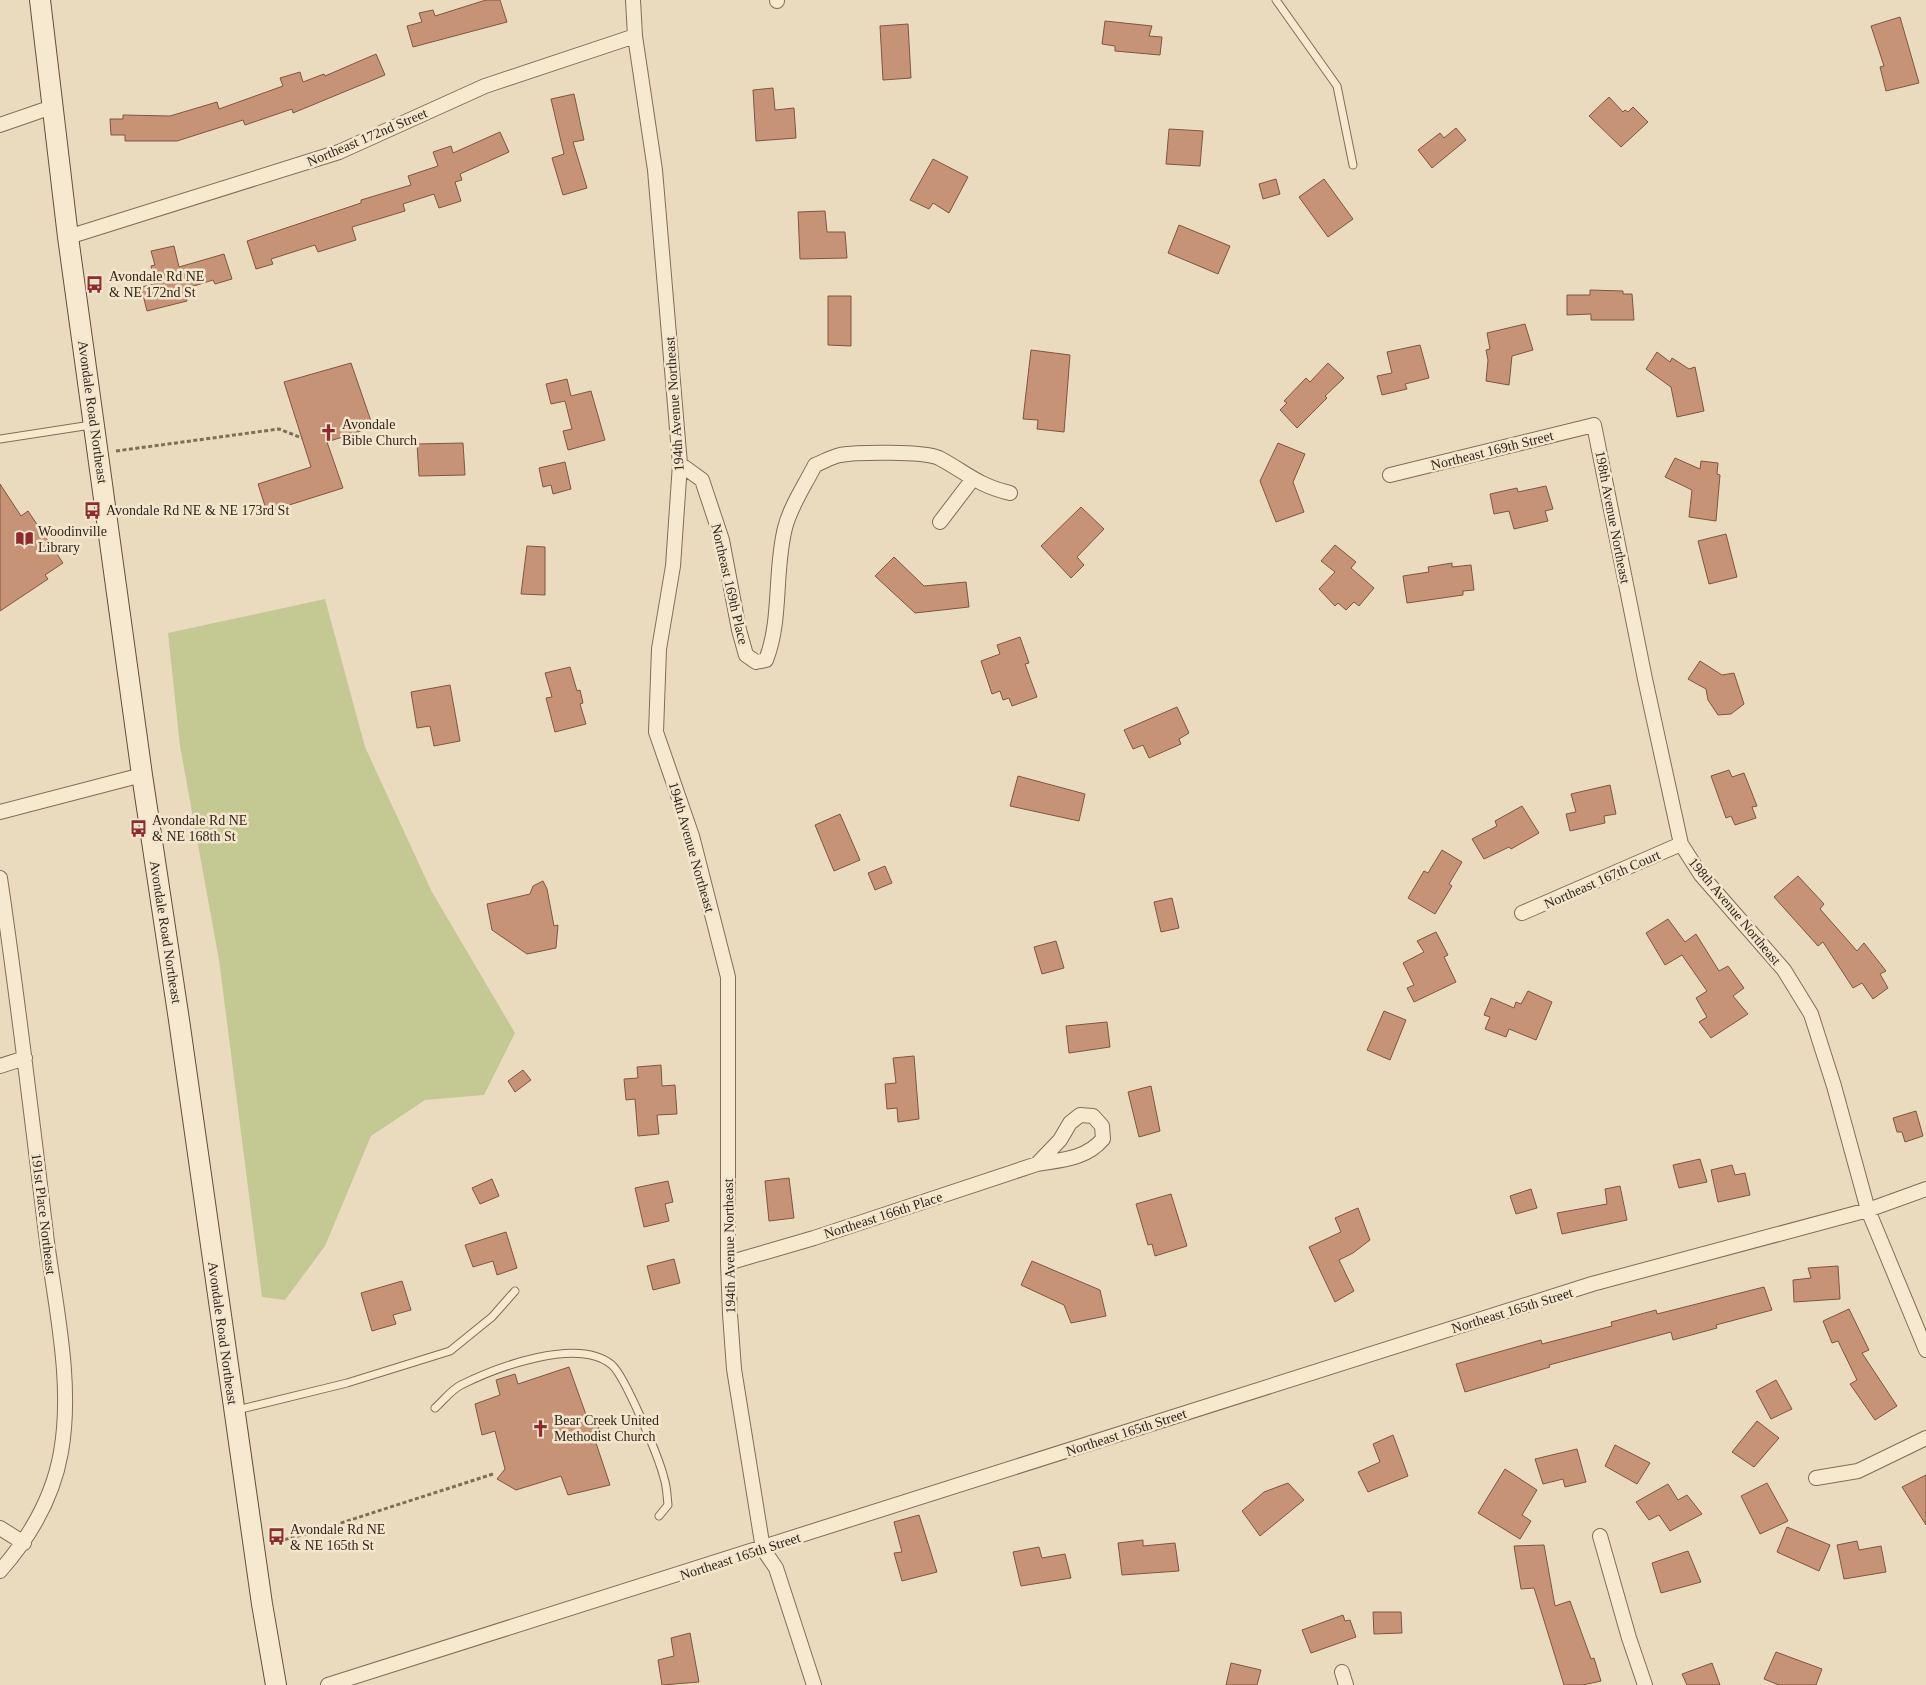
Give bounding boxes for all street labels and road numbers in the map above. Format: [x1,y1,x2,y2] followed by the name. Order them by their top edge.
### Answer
[305,105,430,170] street label: Northeast 172nd Street
[662,336,687,472] street label: 194th Avenue Northeast
[75,340,110,485] street label: Avondale Road Northeast
[1429,428,1555,473] street label: Northeast 169th Street
[1592,449,1633,585] street label: 198th Avenue Northeast
[708,522,751,646] street label: Northeast 169th Place
[666,780,717,914] street label: 194th Avenue Northeast
[1542,847,1663,912] street label: Northeast 167th Court
[1685,855,1784,968] street label: 198th Avenue Northeast
[147,860,184,1005] street label: Avondale Road Northeast
[29,1153,58,1276] street label: 191st Place Northeast
[721,1178,738,1314] street label: 194th Avenue Northeast
[822,1189,944,1242] street label: Northeast 166th Place
[205,1261,240,1406] street label: Avondale Road Northeast
[1450,1285,1575,1336] street label: Northeast 165th Street
[1064,1406,1188,1459] street label: Northeast 165th Street
[678,1530,802,1583] street label: Northeast 165th Street

